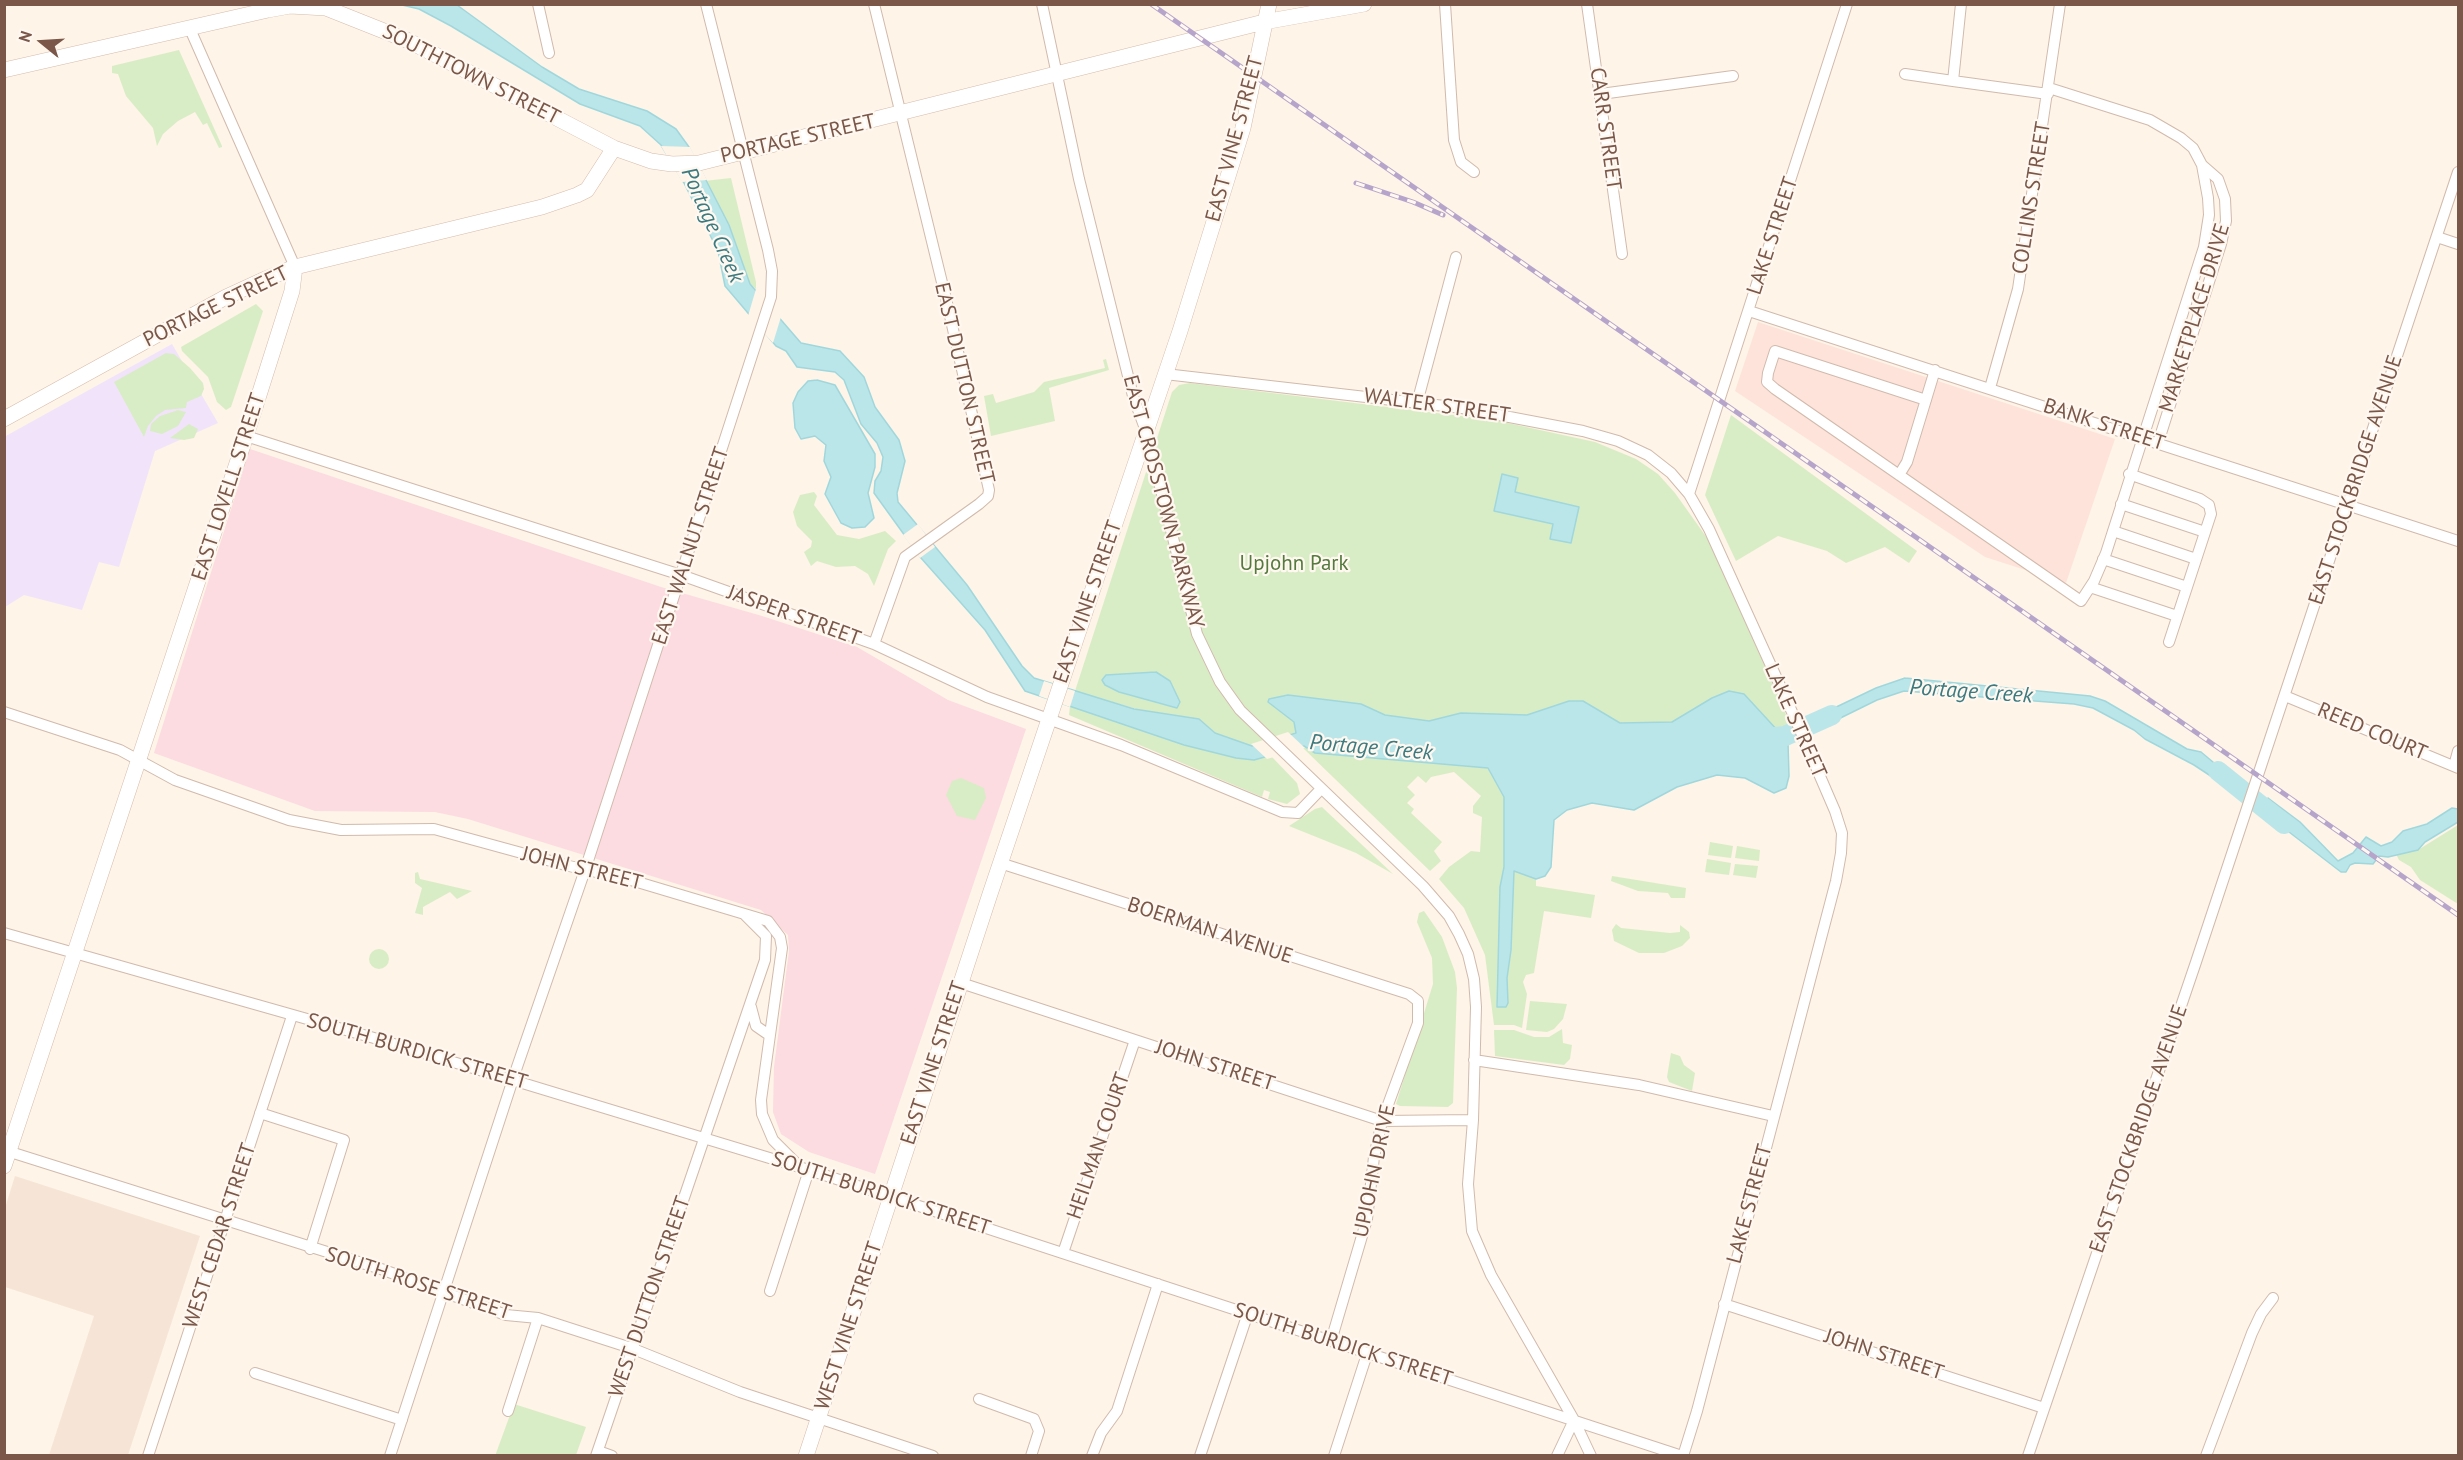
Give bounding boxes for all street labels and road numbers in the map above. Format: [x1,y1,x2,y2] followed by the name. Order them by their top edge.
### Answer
[378,19,564,131] street label: SOUTHTOWN STREET
[1201,53,1269,225] street label: EAST VINE STREET
[1584,66,1626,192] street label: CARR STREET
[718,109,878,169] street label: PORTAGE STREET
[2008,120,2056,276] street label: COLLINS STREET
[1742,174,1804,298] street label: LAKE STREET
[2154,221,2236,415] street label: MARKETPLACE DRIVE
[139,261,293,353] street label: PORTAGE STREET
[929,280,999,486] street label: EAST DUTTON STREET
[2304,352,2408,608] street label: EAST STOCKBRIDGE AVENUE
[1117,373,1209,631] street label: EAST CROSSTOWN PARKWAY
[1362,383,1512,429] street label: WALTER STREET
[187,390,271,584] street label: EAST LOVELL STREET
[2040,393,2168,457] street label: BANK STREET
[647,444,735,648] street label: EAST WALNUT STREET
[1048,517,1128,687] street label: EAST VINE STREET
[724,580,864,652] street label: JASPER STREET
[1759,660,1831,782] street label: LAKE STREET
[2313,698,2431,766] street label: REED COURT
[519,842,645,896] street label: JOHN STREET
[1124,892,1296,970] street label: BOERMAN AVENUE
[896,978,972,1148] street label: EAST VINE STREET
[2085,1002,2193,1256] street label: EAST STOCKBRIDGE AVENUE
[304,1008,530,1096] street label: SOUTH BURDICK STREET
[1152,1035,1278,1097] street label: JOHN STREET
[1062,1069,1136,1223] street label: HEILMAN COURT
[1349,1102,1401,1240] street label: UPJOHN DRIVE
[178,1140,262,1332] street label: WEST CEDAR STREET
[1722,1142,1778,1266] street label: LAKE STREET
[768,1147,994,1241] street label: SOUTH BURDICK STREET
[604,1193,696,1401] street label: WEST DUTTON STREET
[810,1239,888,1413] street label: WEST VINE STREET
[322,1242,514,1326] street label: SOUTH ROSE STREET
[1230,1298,1456,1392] street label: SOUTH BURDICK STREET
[1821,1324,1947,1386] street label: JOHN STREET

